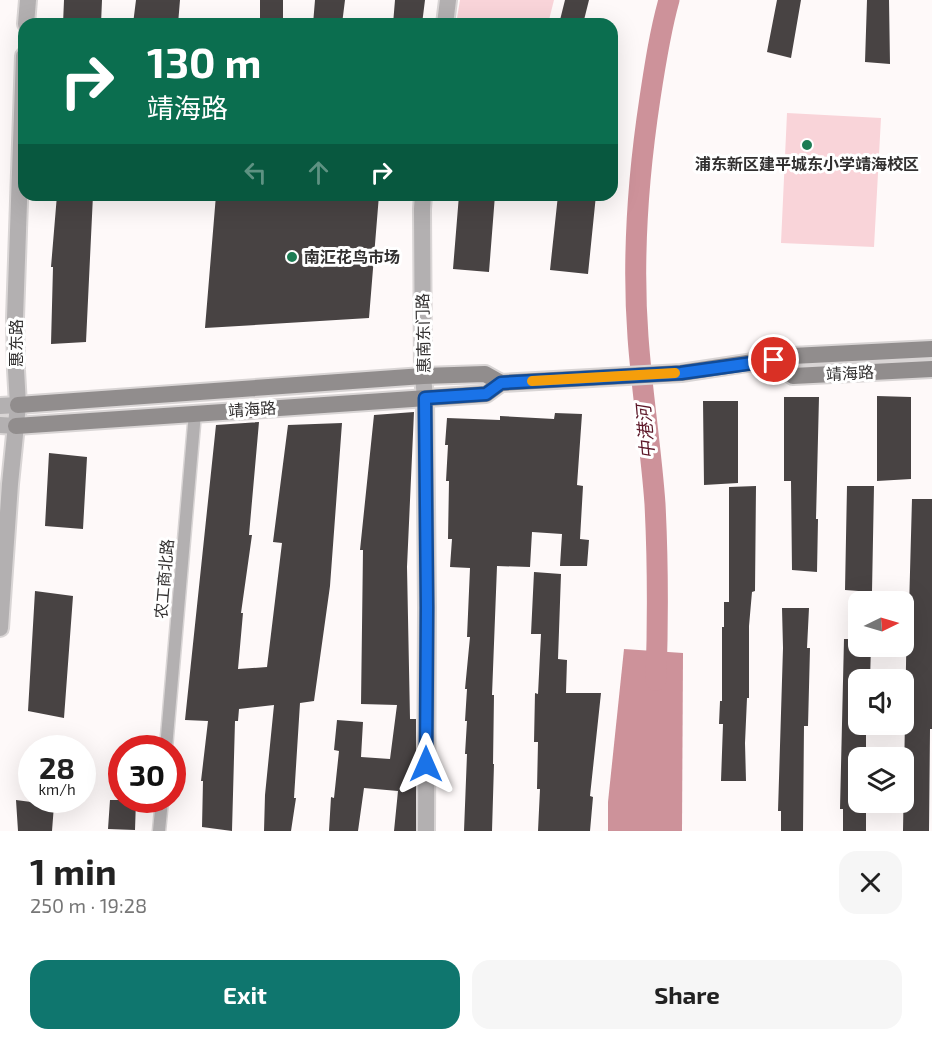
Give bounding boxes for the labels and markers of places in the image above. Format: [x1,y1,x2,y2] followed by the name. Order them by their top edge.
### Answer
[800,138,814,152] marker: 浦东新区建平城东小学靖海校区
[695,154,919,173] place label: 浦东新区建平城东小学靖海校区
[304,247,400,266] place label: 南汇花鸟市场
[285,250,299,264] marker: 南汇花鸟市场
[748,334,799,385] pin

